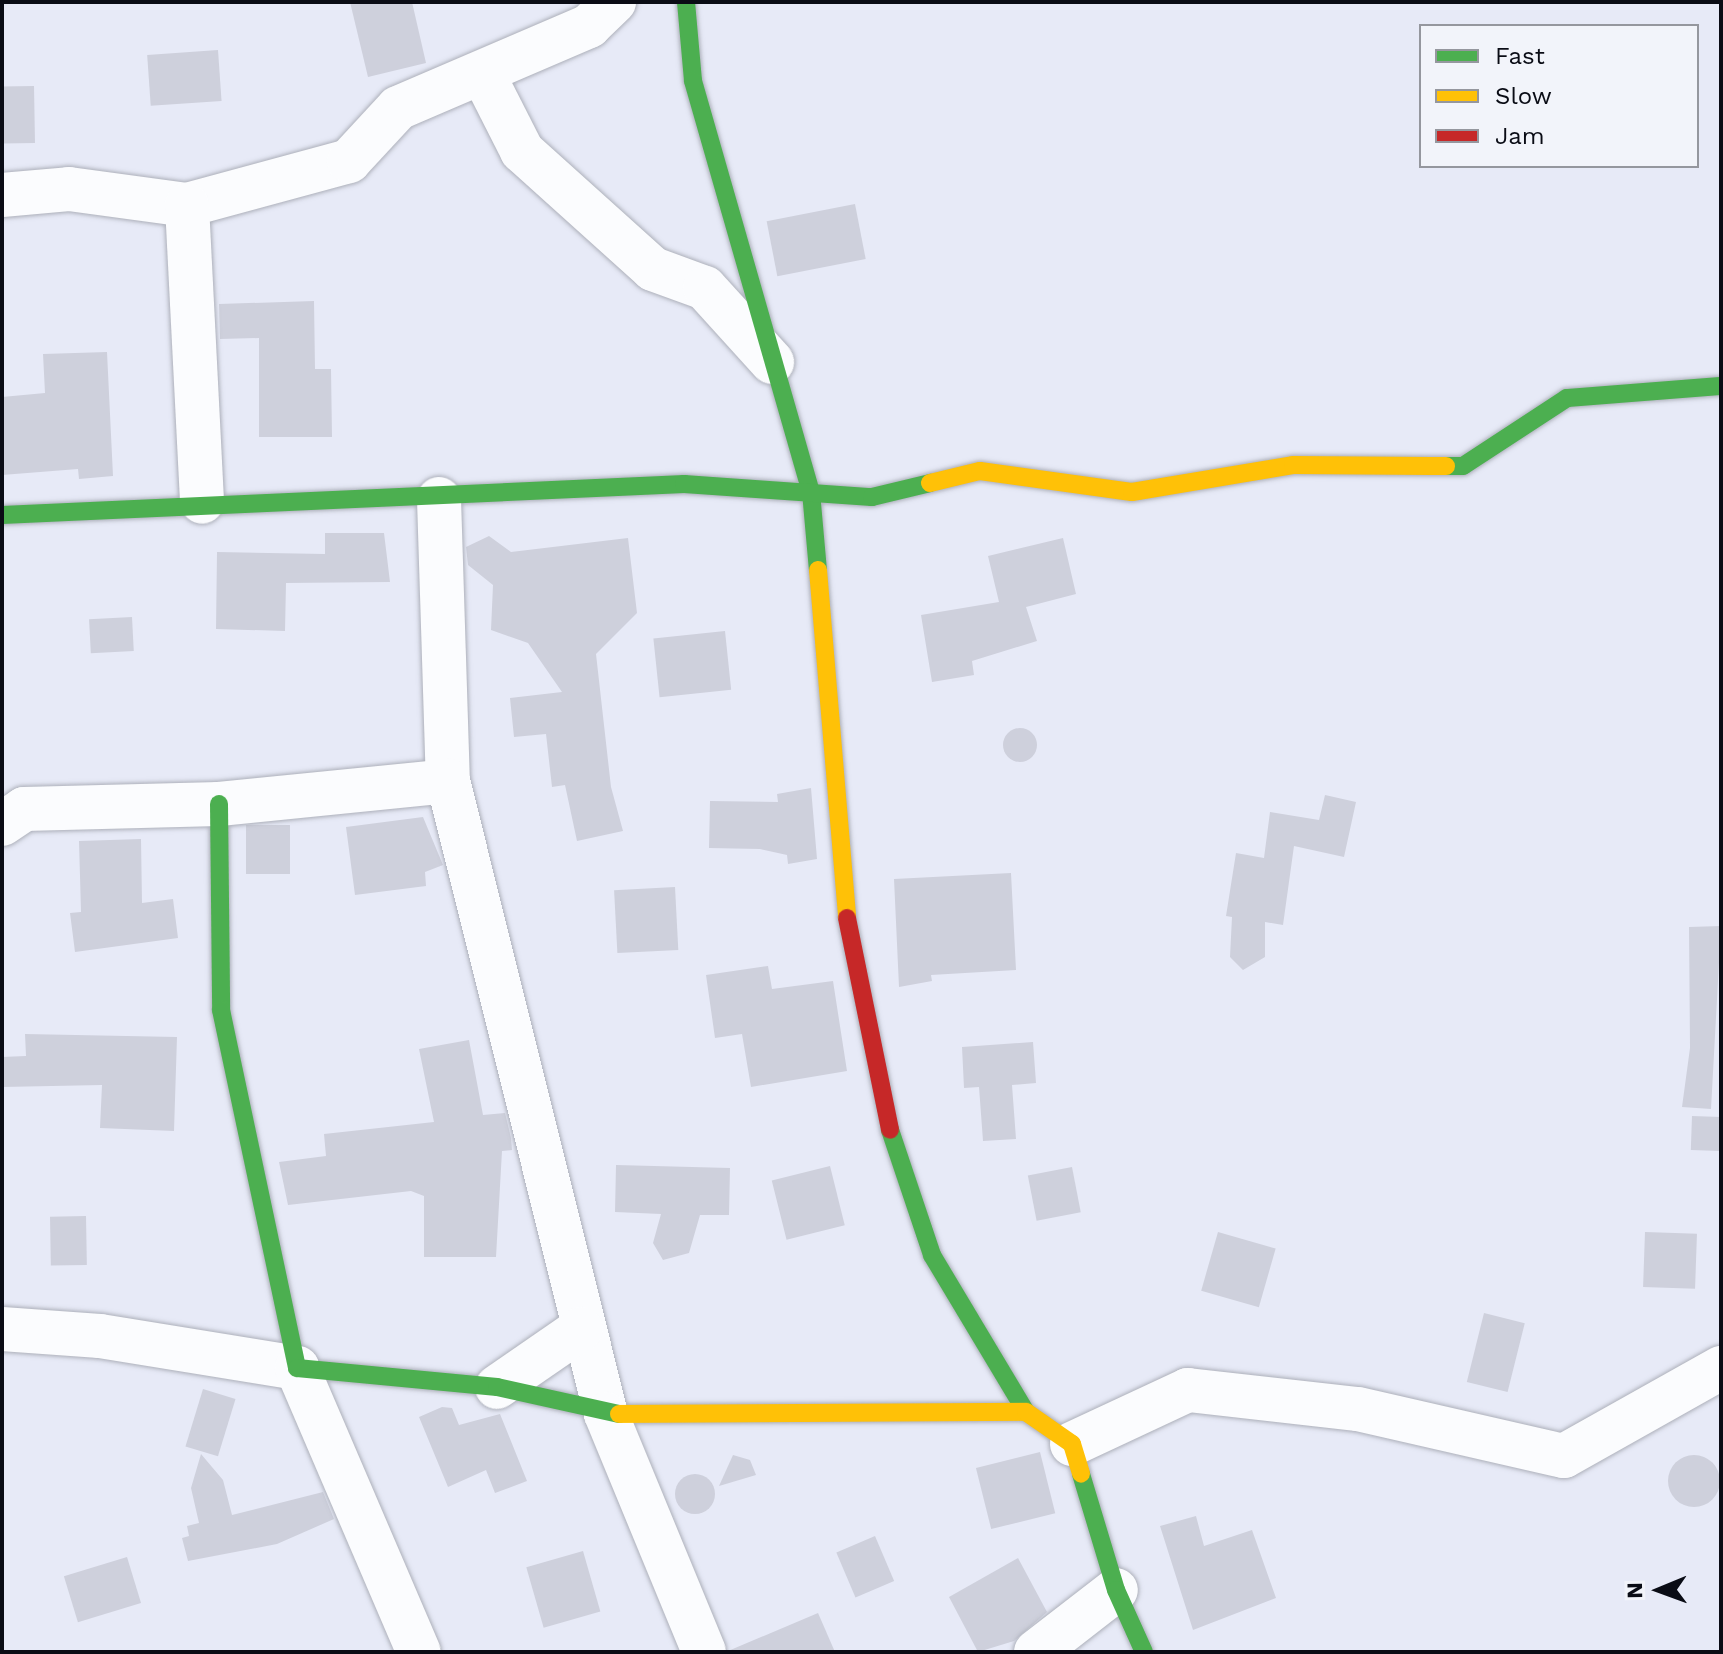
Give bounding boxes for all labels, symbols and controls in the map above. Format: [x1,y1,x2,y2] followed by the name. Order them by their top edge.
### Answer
[1419,24,1699,168] legend
[1495,42,1545,70] text: Fast
[1495,82,1552,110] text: Slow
[1495,122,1545,150] text: Jam
[1619,1550,1699,1630] north arrow
[1622,1582,1647,1599] text: N

